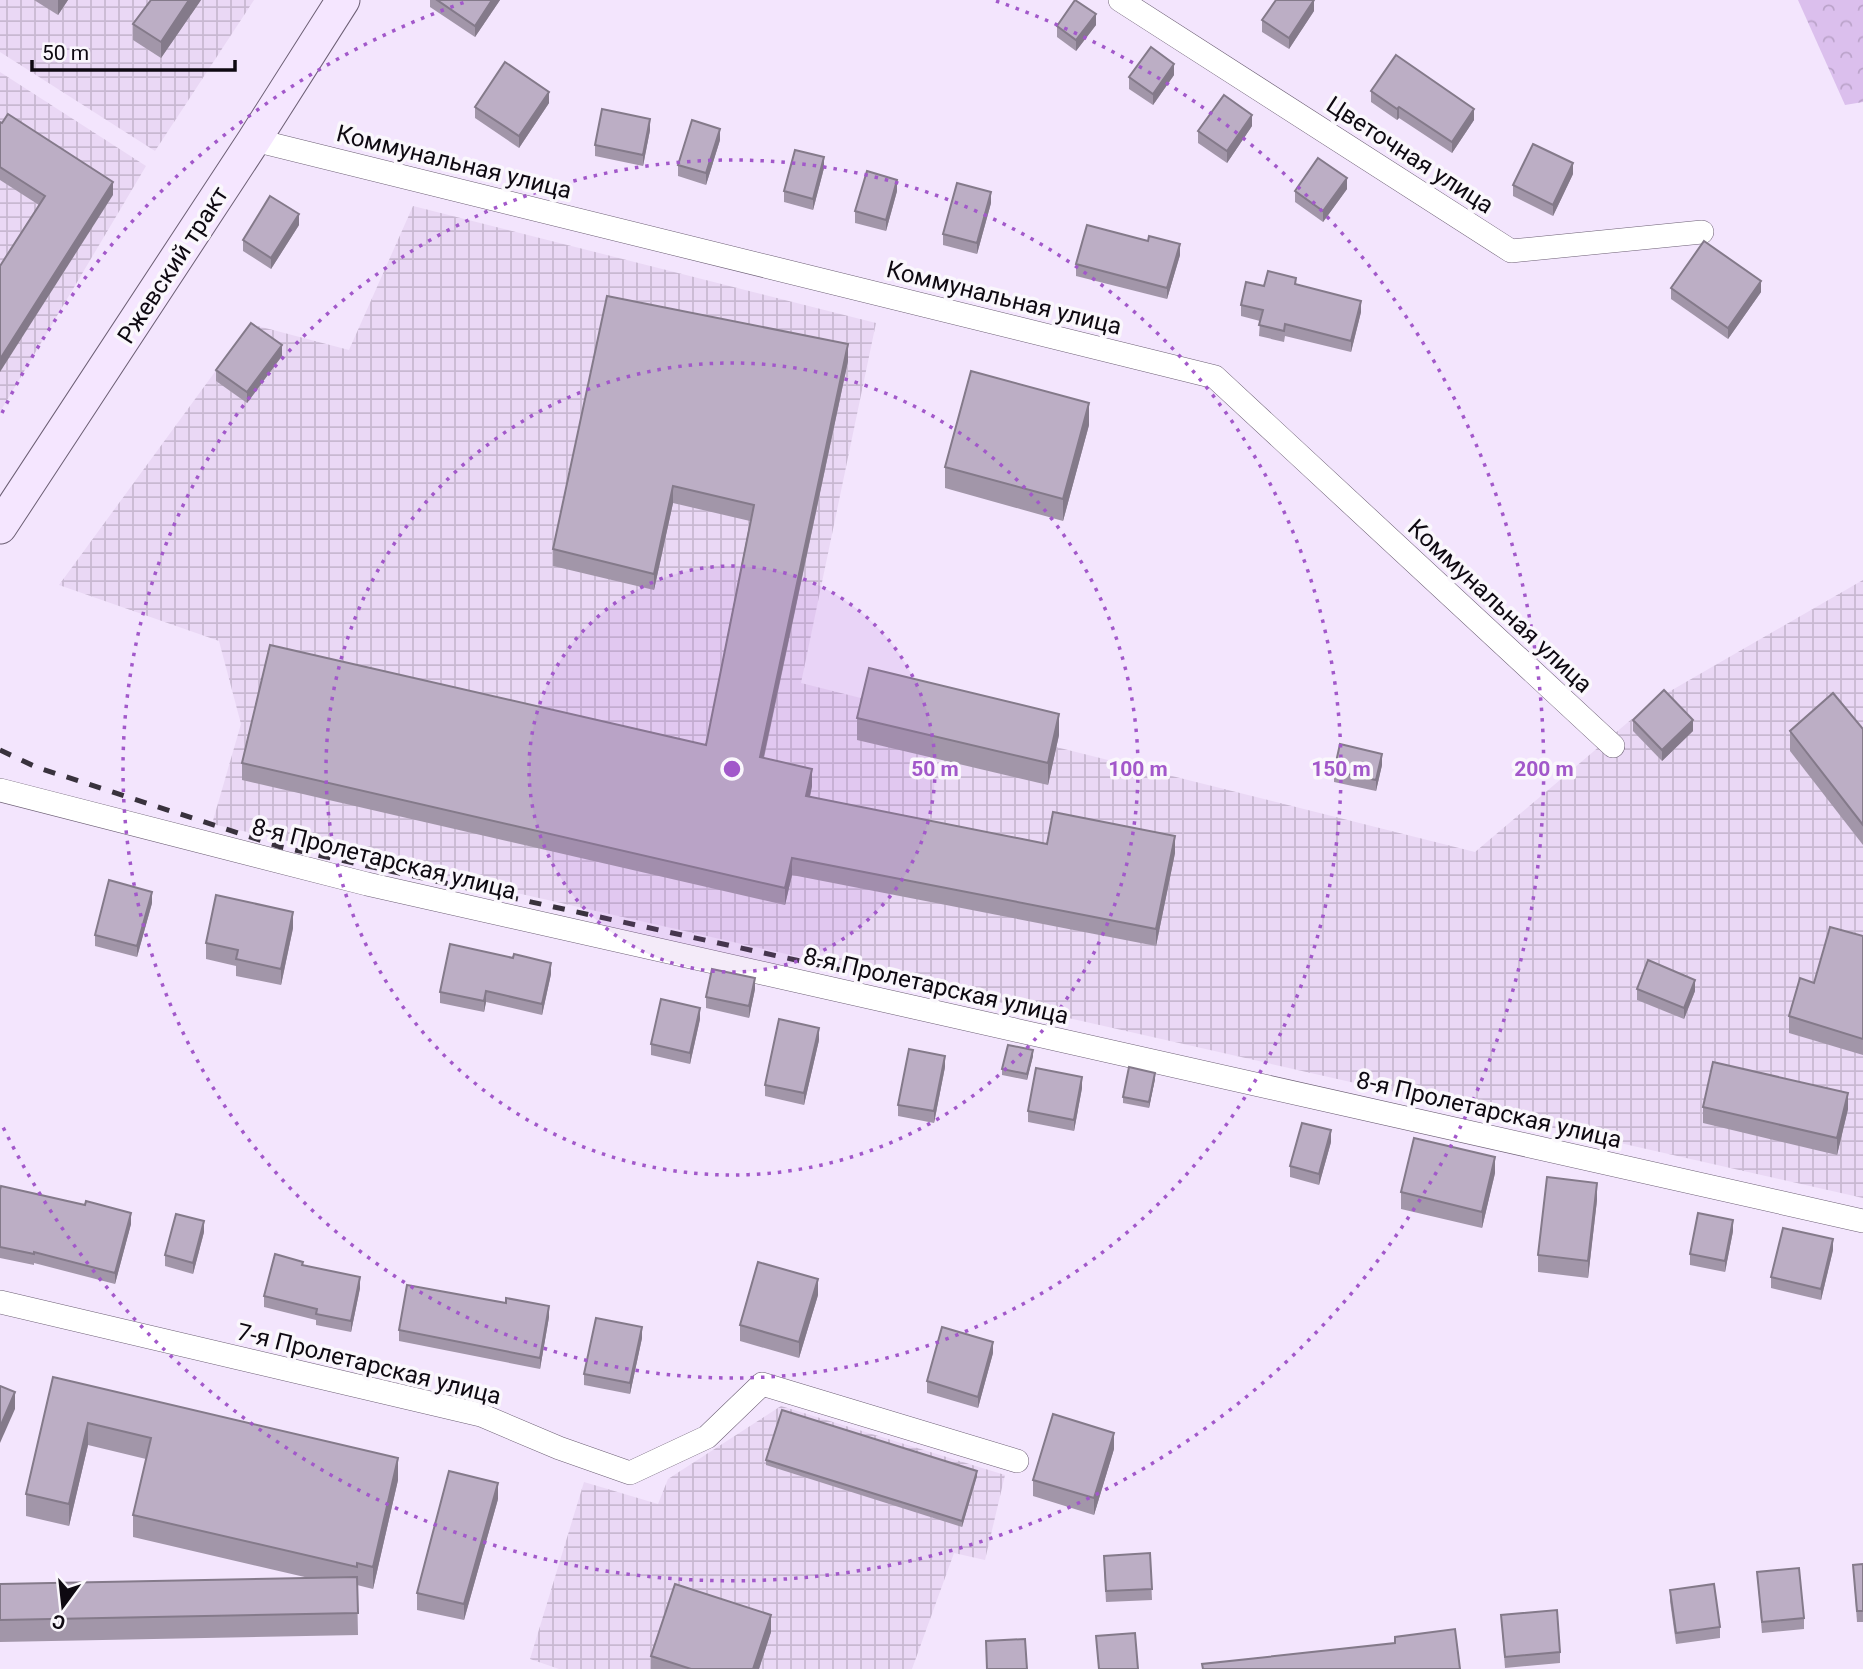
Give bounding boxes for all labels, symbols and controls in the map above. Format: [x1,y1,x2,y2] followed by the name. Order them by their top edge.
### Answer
[32,28,234,72] scale bar
[42,41,89,65] text: 50 m
[1321,91,1499,219] street label: Цветочная улица
[333,119,575,205] street label: Коммунальная улица
[112,181,234,349] street label: Ржевский тракт
[883,255,1125,341] street label: Коммунальная улица
[1402,513,1598,699] street label: Коммунальная улица
[720,757,744,781] centre of rings
[911,757,959,781] text: 50 m
[1108,757,1168,781] text: 100 m
[1311,757,1371,781] text: 150 m
[1514,757,1574,781] text: 200 m
[249,813,519,905] street label: 8-я Пролетарская улица
[801,942,1071,1030] street label: 8-я Пролетарская улица
[1354,1066,1624,1154] street label: 8-я Пролетарская улица
[234,1318,504,1410] street label: 7-я Пролетарская улица
[28,1571,98,1641] north arrow
[50,1609,68,1635] text: С

